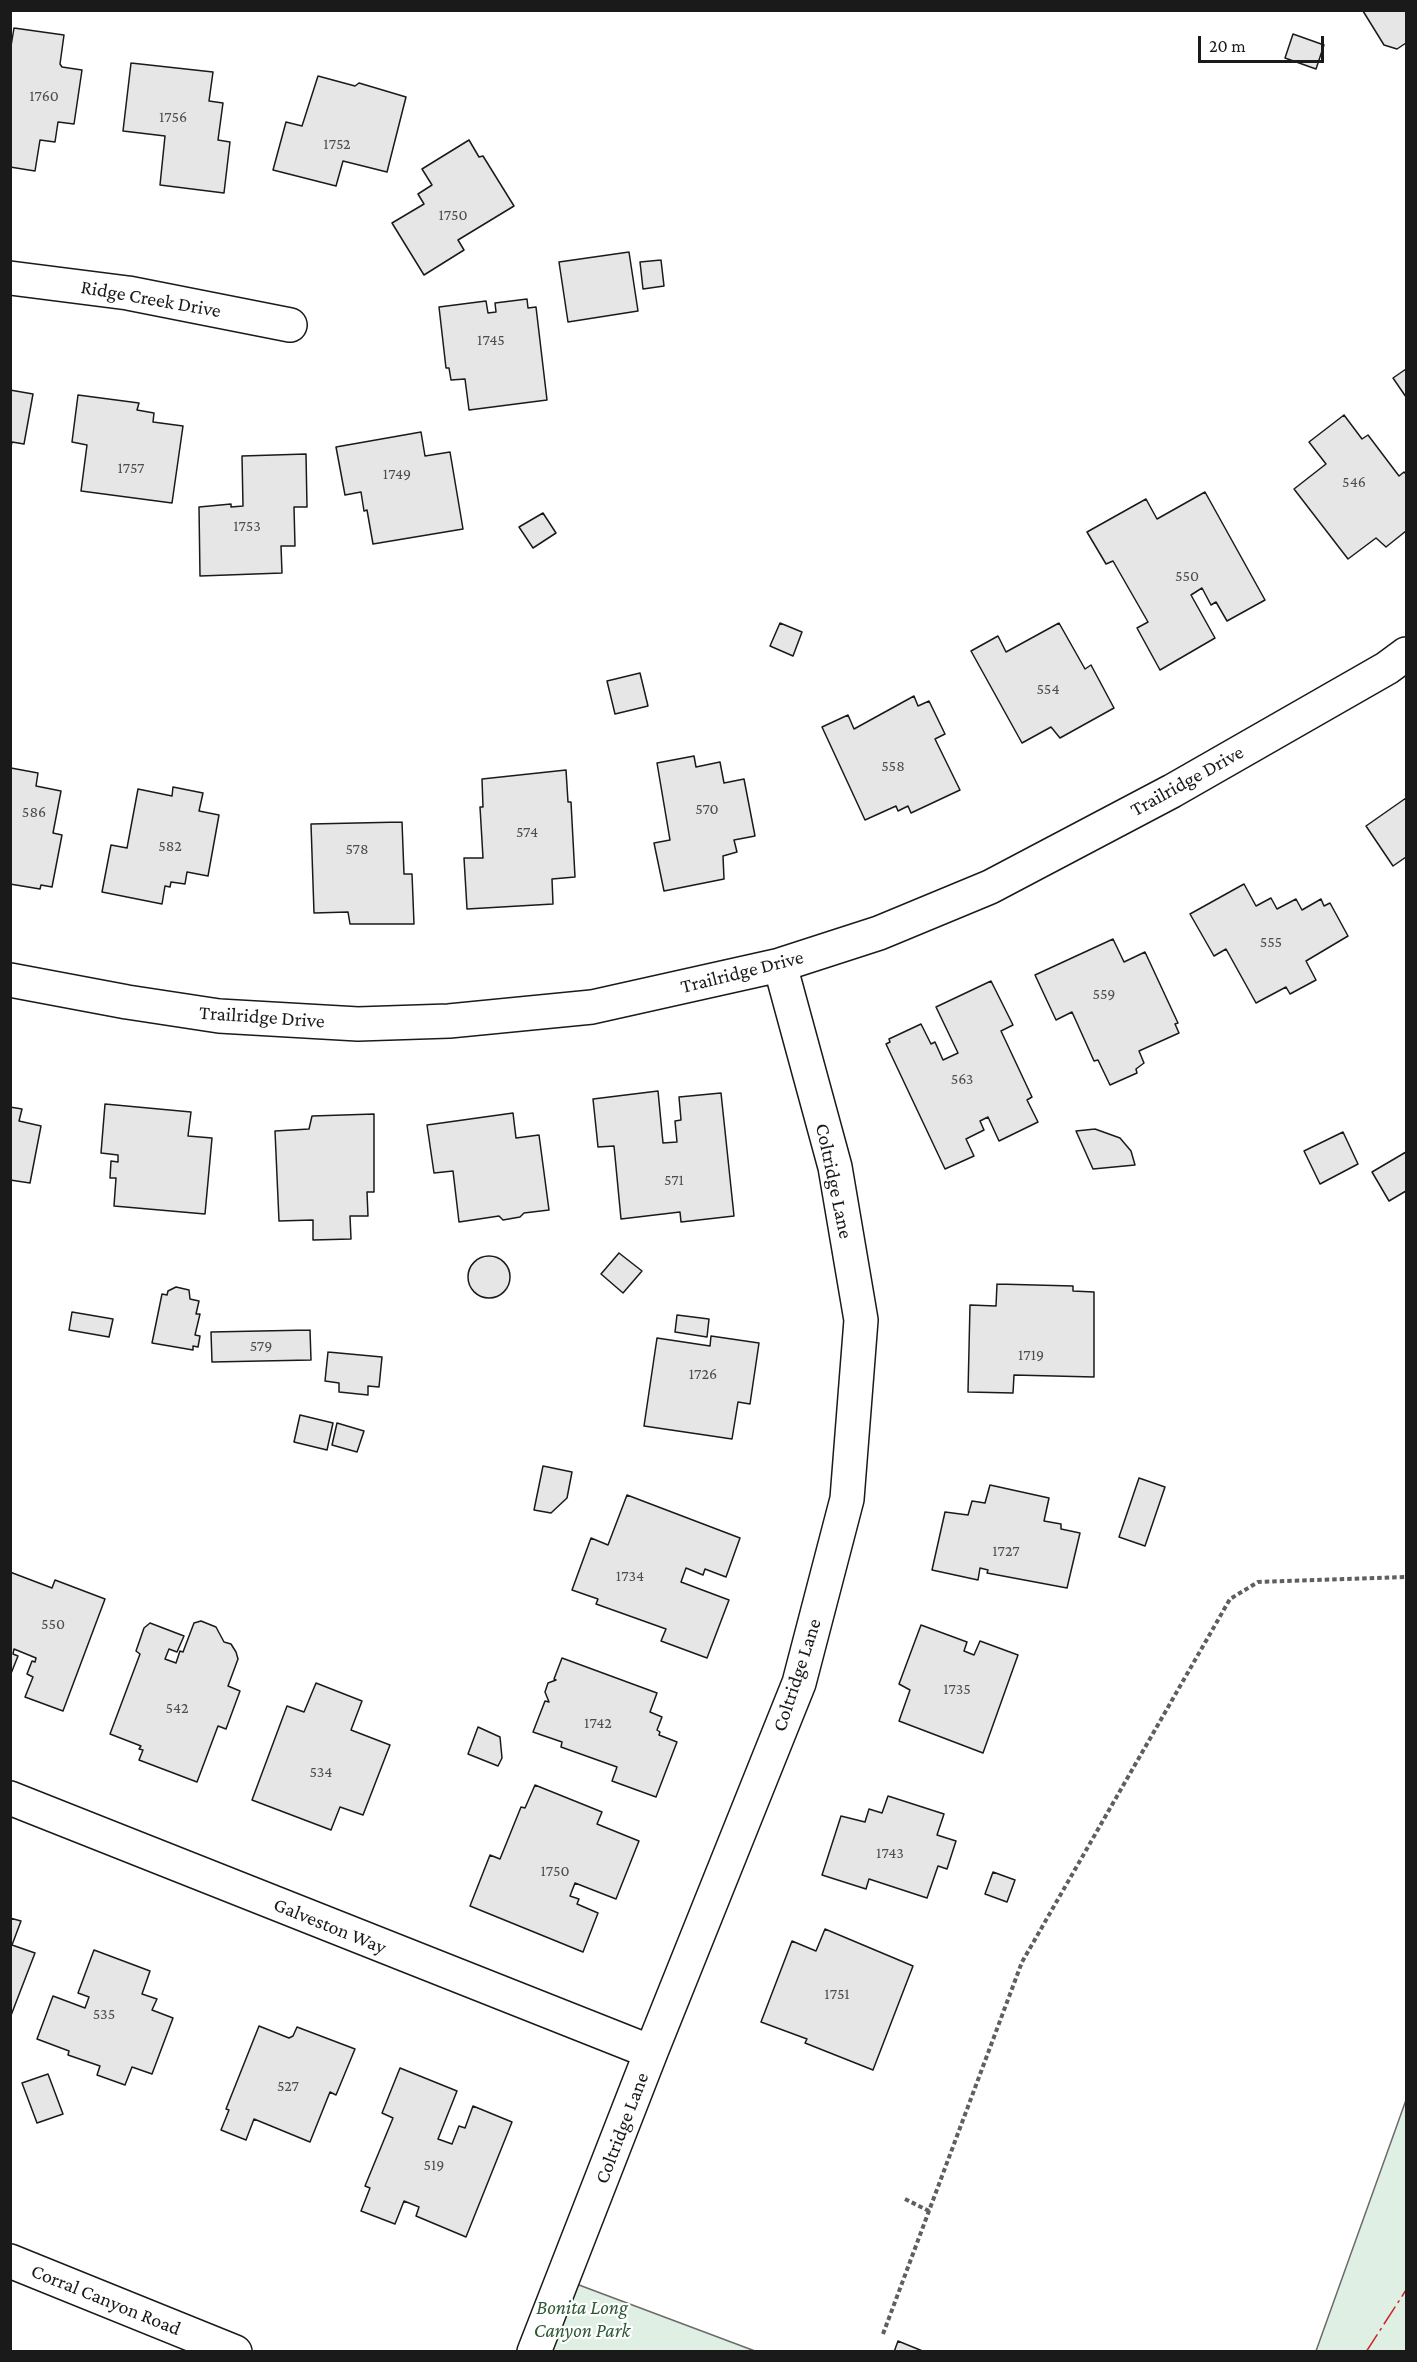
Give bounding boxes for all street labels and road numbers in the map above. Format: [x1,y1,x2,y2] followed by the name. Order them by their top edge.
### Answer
[79,275,223,323] street label: Ridge Creek Drive
[1126,740,1248,822] street label: Trailridge Drive
[678,945,806,999] street label: Trailridge Drive
[198,1001,326,1033] street label: Trailridge Drive
[810,1121,858,1241] street label: Coltridge Lane
[767,1616,827,1734] street label: Coltridge Lane
[270,1892,390,1960] street label: Galveston Way
[590,2069,654,2187] street label: Coltridge Lane
[28,2259,184,2341] street label: Corral Canyon Road

